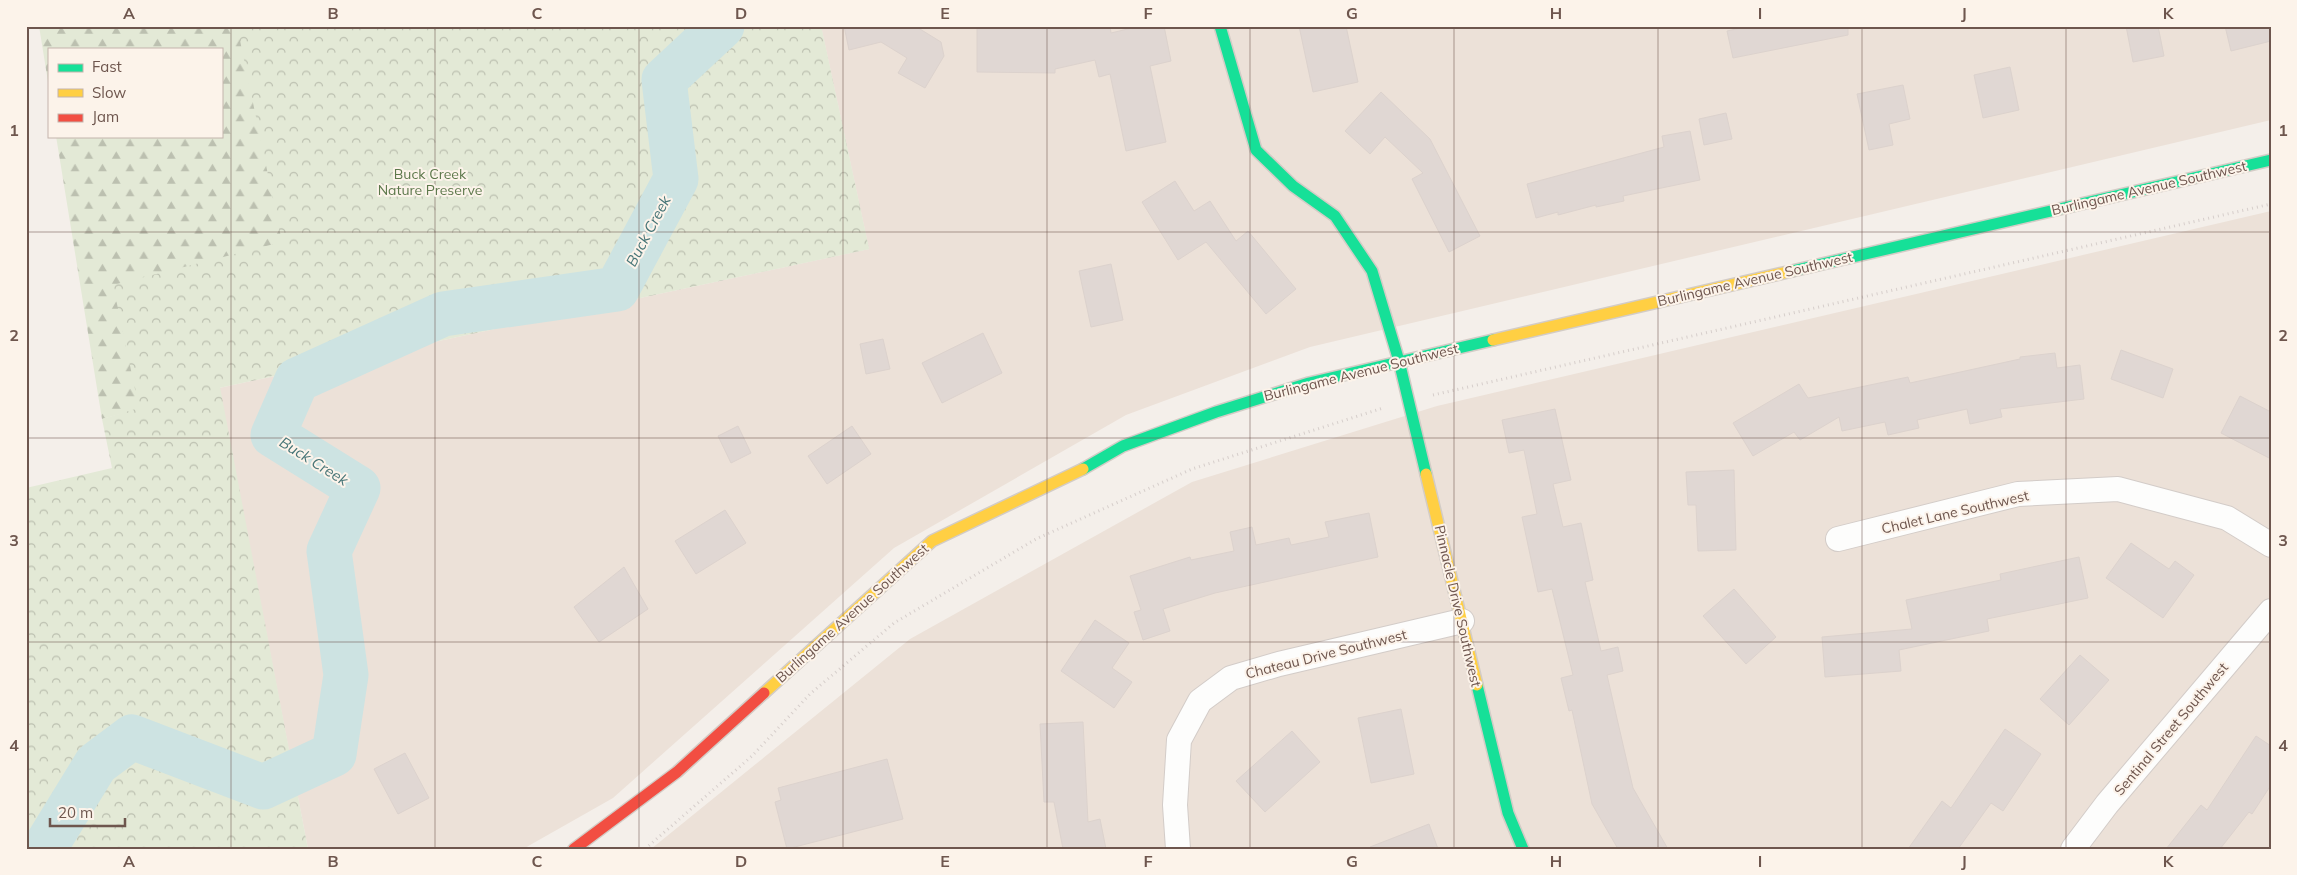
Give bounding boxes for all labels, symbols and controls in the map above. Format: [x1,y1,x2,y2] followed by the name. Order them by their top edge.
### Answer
[123,3,135,23] text: A
[327,3,339,23] text: B
[532,3,543,23] text: C
[735,3,747,23] text: D
[940,3,950,23] text: E
[1143,3,1153,23] text: F
[1346,3,1358,23] text: G
[1550,3,1562,23] text: H
[1758,3,1762,23] text: I
[1961,3,1967,23] text: J
[2163,3,2175,23] text: K
[48,48,222,138] legend
[92,57,122,76] text: Fast
[92,83,126,102] text: Slow
[92,107,119,126] text: Jam
[9,120,19,140] text: 1
[2278,120,2288,140] text: 1
[2050,157,2248,219] street label: Burlingame Avenue Southwest
[378,165,482,199] park label: Buck Creek Nature Preserve
[621,191,675,270] water label: Buck Creek
[1656,248,1854,310] street label: Burlingame Avenue Southwest
[9,325,19,345] text: 2
[2278,325,2288,345] text: 2
[1262,339,1460,405] street label: Burlingame Avenue Southwest
[276,432,353,490] water label: Buck Creek
[1880,486,2030,538] street label: Chalet Lane Southwest
[1431,523,1485,689] street label: Pinnacle Drive Southwest
[9,530,19,550] text: 3
[2278,530,2288,550] text: 3
[772,539,932,686] street label: Burlingame Avenue Southwest
[1244,625,1409,683] street label: Chateau Drive Southwest
[2110,659,2232,799] street label: Sentinal Street Southwest
[9,735,19,755] text: 4
[2278,735,2288,755] text: 4
[50,795,125,827] scale bar
[58,803,93,822] text: 20 m
[123,851,135,871] text: A
[327,851,339,871] text: B
[532,851,543,871] text: C
[735,851,747,871] text: D
[940,851,950,871] text: E
[1143,851,1153,871] text: F
[1346,851,1358,871] text: G
[1550,851,1562,871] text: H
[1758,851,1762,871] text: I
[1961,851,1967,871] text: J
[2163,851,2175,871] text: K

